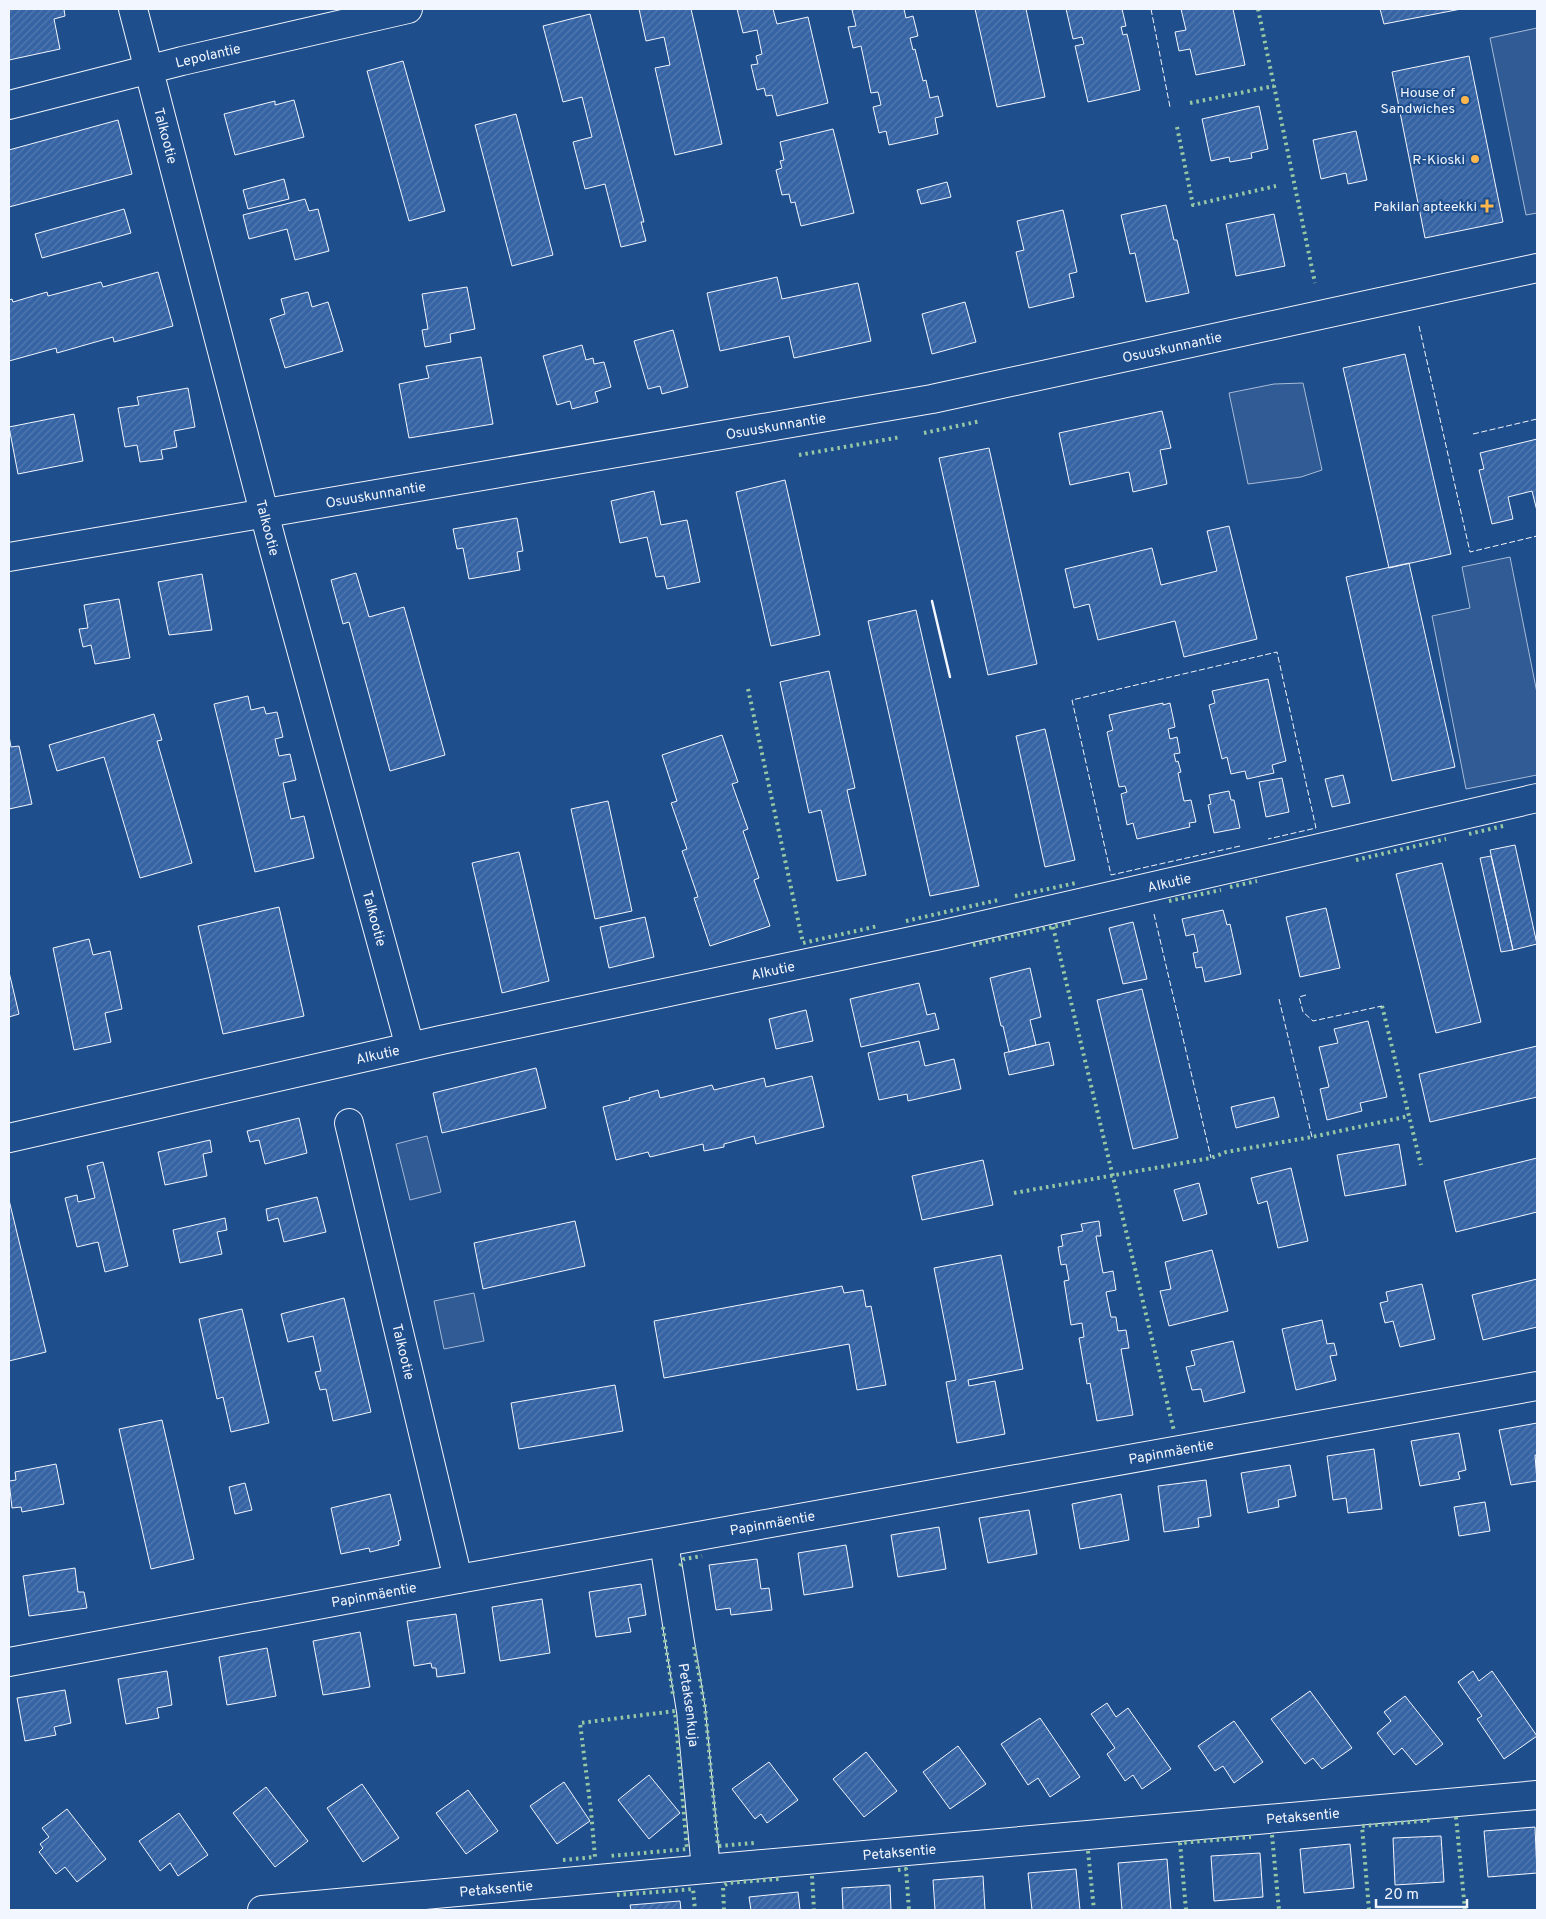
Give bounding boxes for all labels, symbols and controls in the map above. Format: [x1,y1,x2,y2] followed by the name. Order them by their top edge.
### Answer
[174,41,242,72] street label: Lepolantie
[1380,85,1455,118] place label: House of Sandwiches
[1459,94,1471,106] marker: House of Sandwiches
[149,106,180,166] street label: Talkootie
[1412,152,1465,169] place label: R-Kioski
[1469,153,1481,165] marker: R-Kioski
[1374,199,1477,216] place label: Pakilan apteekki
[1481,200,1493,212] marker: Pakilan apteekki
[1121,329,1224,368] street label: Osuuskunnantie
[725,410,827,444] street label: Osuuskunnantie
[325,479,427,513] street label: Osuuskunnantie
[251,498,282,558] street label: Talkootie
[1146,871,1193,897] street label: Alkutie
[358,889,389,949] street label: Talkootie
[750,959,797,985] street label: Alkutie
[354,1043,402,1069] street label: Alkutie
[387,1322,417,1382] street label: Talkootie
[1127,1437,1215,1469] street label: Papinmäentie
[729,1508,817,1540] street label: Papinmäentie
[330,1580,418,1612] street label: Papinmäentie
[673,1662,701,1748] street label: Petaksenkuja
[1265,1806,1340,1829] street label: Petaksentie
[862,1842,937,1865] street label: Petaksentie
[1376,1876,1467,1908] scale bar
[459,1878,534,1902] street label: Petaksentie
[1384,1886,1419,1905] text: 20 m

